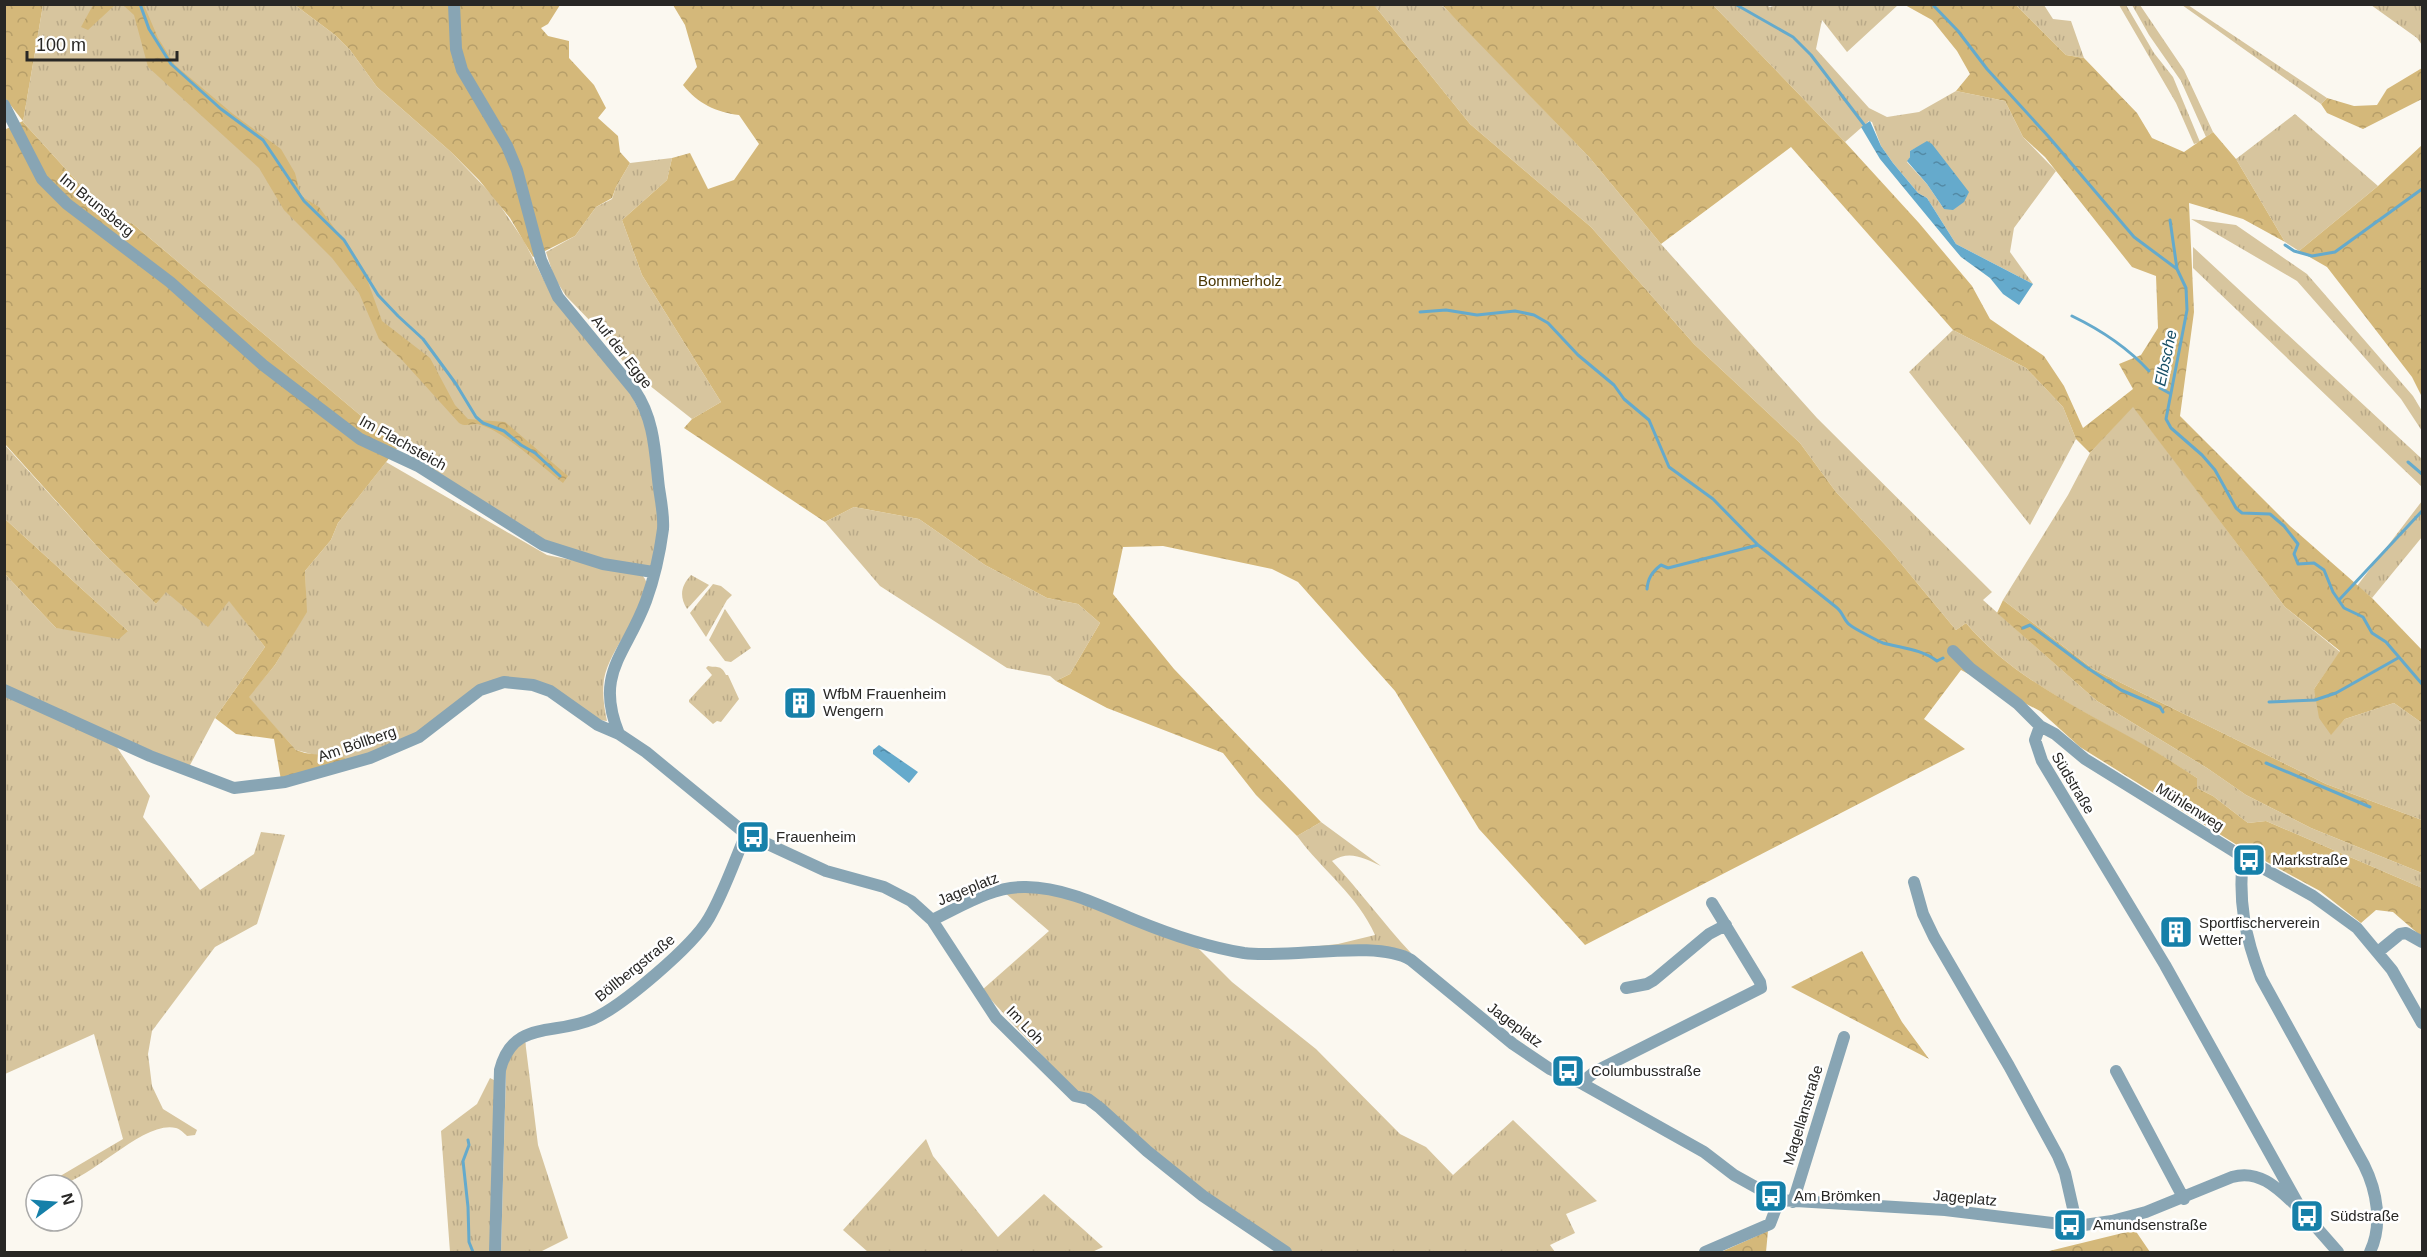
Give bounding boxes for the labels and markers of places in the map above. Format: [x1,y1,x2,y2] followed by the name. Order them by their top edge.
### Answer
[782,685,818,721] building icon: WfbM Frauenheim Wengern
[823,685,946,719] place label: WfbM Frauenheim Wengern
[735,819,771,855] bus stop icon: Frauenheim
[776,828,856,845] place label: Frauenheim
[2231,842,2267,878] bus stop icon: Markstraße
[2272,851,2348,868] place label: Markstraße
[2158,914,2194,950] building icon: Sportfischerverein Wetter
[2199,914,2320,948] place label: Sportfischerverein Wetter
[1550,1053,1586,1089] bus stop icon: Columbusstraße
[1591,1062,1701,1079] place label: Columbusstraße
[1753,1178,1789,1214] bus stop icon: Am Brömken
[1794,1187,1881,1204] place label: Am Brömken
[2289,1198,2325,1234] bus stop icon: Südstraße
[2052,1207,2088,1243] bus stop icon: Amundsenstraße
[2330,1207,2399,1224] place label: Südstraße
[2093,1216,2207,1233] place label: Amundsenstraße

